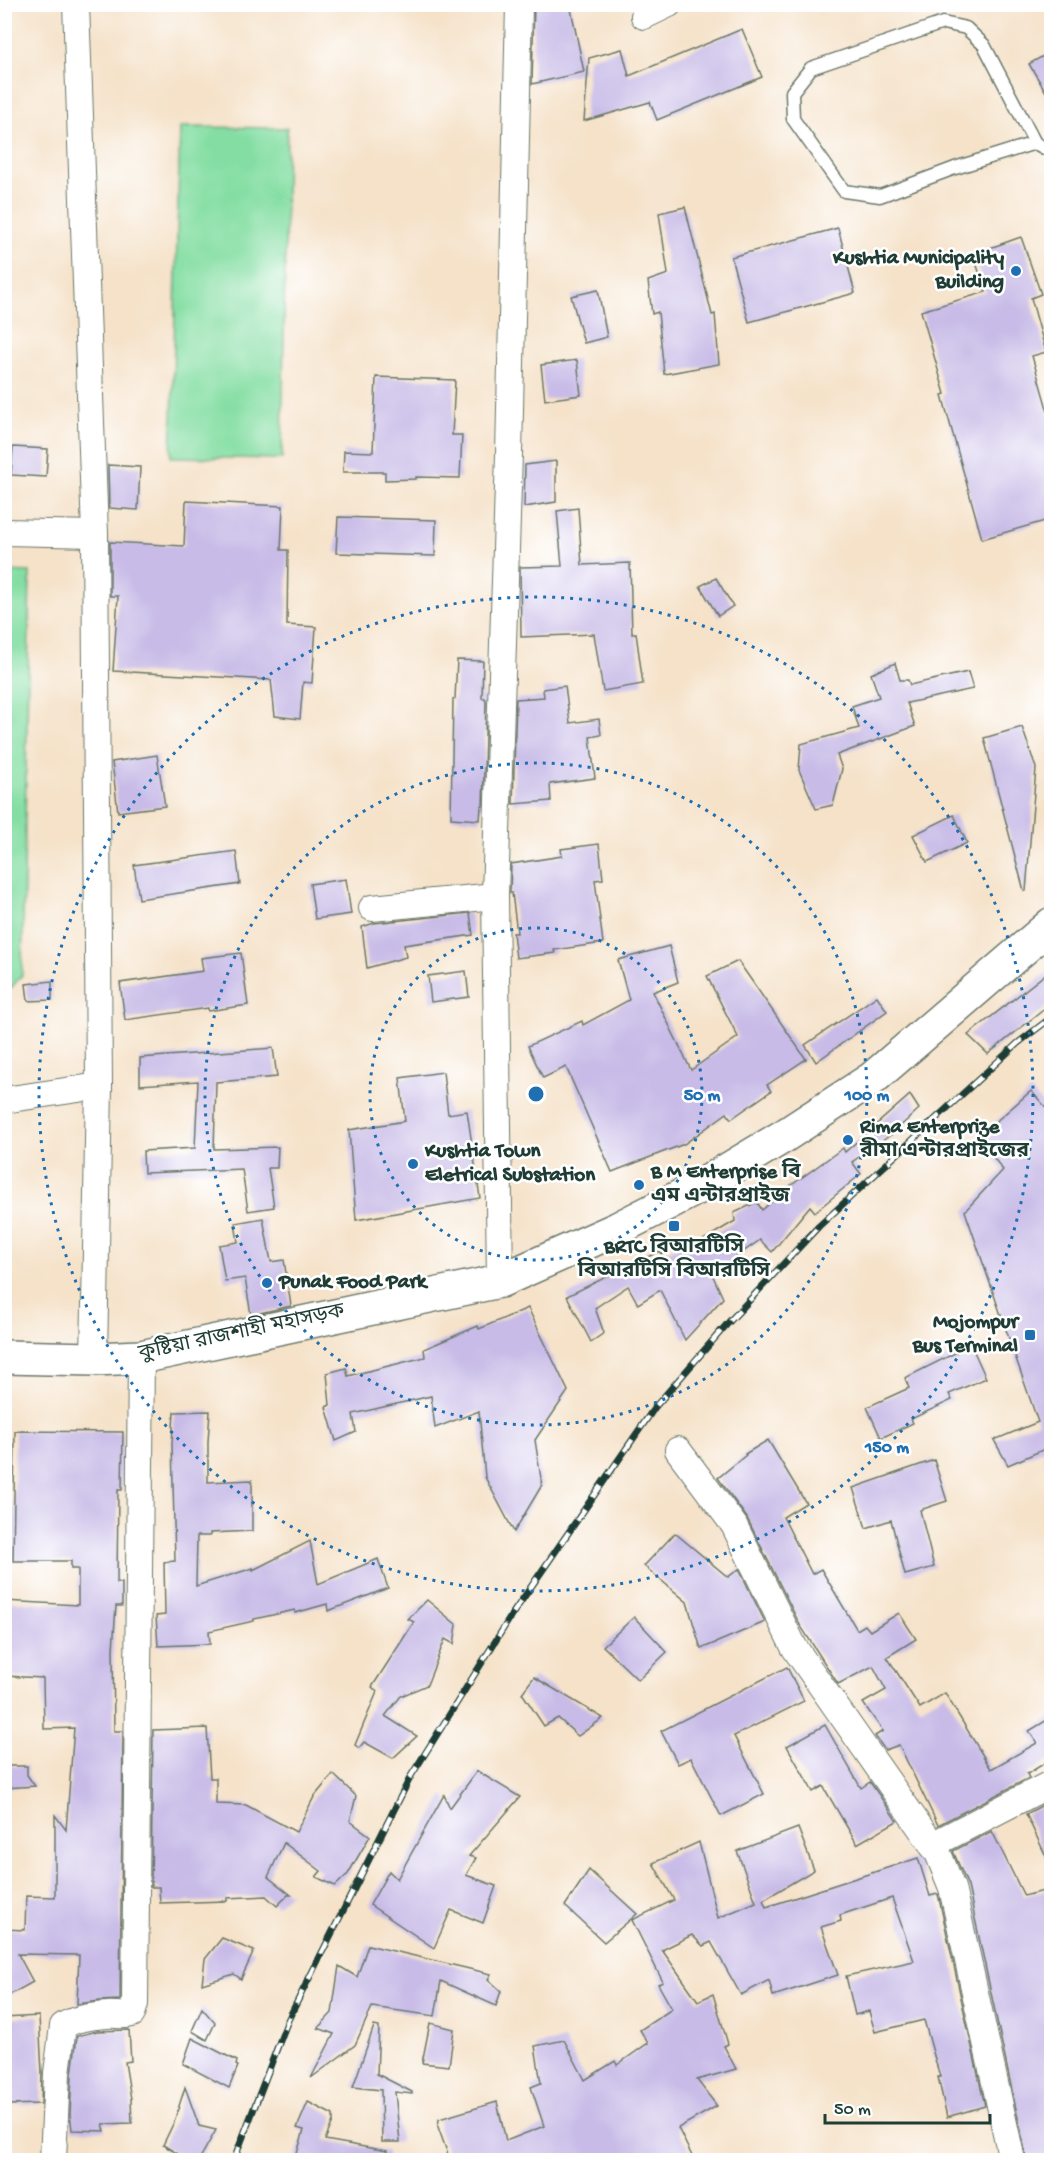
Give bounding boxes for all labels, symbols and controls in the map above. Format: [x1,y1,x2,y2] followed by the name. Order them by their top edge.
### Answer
[832,247,1005,296] place label: Kushtia Municipality Building
[1009,264,1023,278] marker: Kushtia Municipality Building
[526,1084,546,1104] centre of rings
[684,1086,721,1107] text: 50 m
[844,1086,890,1107] text: 100 m
[859,1116,1029,1165] place label: Rima Enterprize রীমা এন্টারপ্রাইজের
[841,1133,855,1147] marker: Rima Enterprize রীমা এন্টারপ্রাইজের
[424,1140,596,1189] place label: Kushtia Town Eletrical Substation
[406,1157,420,1171] marker: Kushtia Town Eletrical Substation
[650,1158,801,1210] place label: B M Enterprise বি এম এন্টারপ্রাইজ
[632,1178,646,1192] marker: B M Enterprise বি এম এন্টারপ্রাইজ
[667,1219,681,1233] marker: BRTC বিআরটিসি বিআরটিসি বিআরটিসি
[577,1233,771,1285] place label: BRTC বিআরটিসি বিআরটিসি বিআরটিসি
[278,1271,429,1296] place label: Punak Food Park
[260,1276,274,1290] marker: Punak Food Park
[135,1297,348,1368] street label: কুষ্টিয়া রাজশাহী মহাসড়ক
[912,1311,1021,1360] place label: Mojompur Bus Terminal
[1023,1328,1037,1342] marker: Mojompur Bus Terminal
[864,1438,909,1459] text: 150 m
[825,2087,990,2125] scale bar
[834,2100,871,2121] text: 50 m

